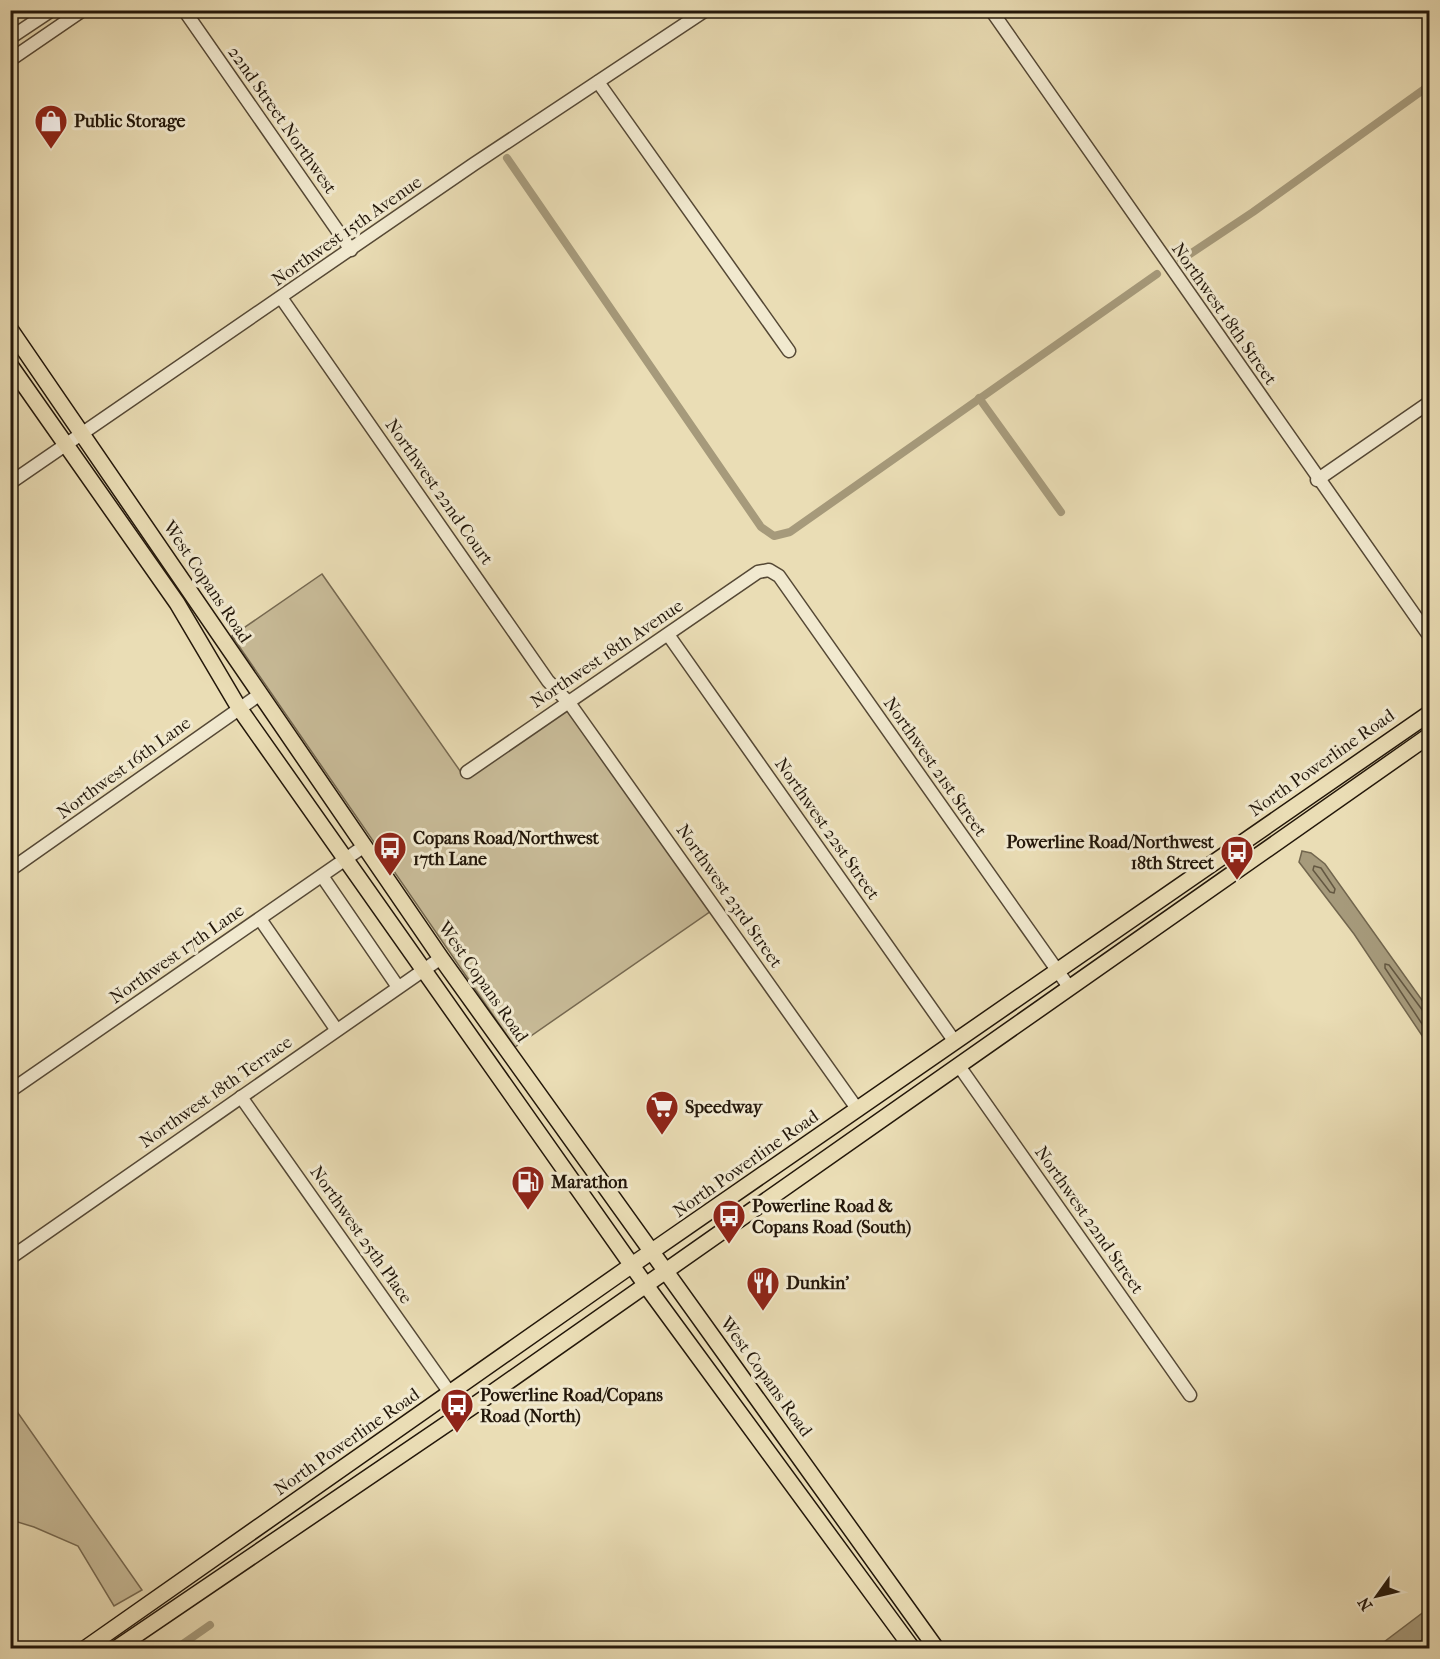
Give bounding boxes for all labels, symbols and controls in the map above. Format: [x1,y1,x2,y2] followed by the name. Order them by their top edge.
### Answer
[223,42,341,198] street label: 22nd Street Northwest
[33,103,69,150] shop icon: Public Storage
[74,111,186,132] place label: Public Storage
[268,171,426,291] street label: Northwest 15th Avenue
[1167,239,1281,389] street label: Northwest 18th Street
[381,415,498,569] street label: Northwest 22nd Court
[158,516,256,647] street label: West Copans Road
[527,595,687,713] street label: Northwest 18th Avenue
[879,693,991,841] street label: Northwest 21st Street
[1245,705,1399,821] street label: North Powerline Road
[53,712,195,824] street label: Northwest 16th Lane
[770,754,884,904] street label: Northwest 22st Street
[672,820,787,972] street label: Northwest 23rd Street
[413,828,600,870] place label: Copans Road/Northwest 17th Lane
[372,830,408,877] bus stop icon: Copans Road/Northwest 17th Lane
[1006,832,1215,874] place label: Powerline Road/Northwest 18th Street
[1219,834,1255,881] bus stop icon: Powerline Road/Northwest 18th Street
[106,900,248,1008] street label: Northwest 17th Lane
[433,917,533,1047] street label: West Copans Road
[136,1031,296,1153] street label: Northwest 18th Terrace
[644,1089,680,1136] supermarket icon: Speedway
[685,1097,764,1118] place label: Speedway
[669,1106,823,1222] street label: North Powerline Road
[1030,1142,1148,1298] street label: Northwest 22nd Street
[305,1162,417,1308] street label: Northwest 25th Place
[510,1164,546,1211] fuel station icon: Marathon
[550,1172,628,1193] place label: Marathon
[752,1196,911,1238] place label: Powerline Road & Copans Road (South)
[711,1198,747,1245] bus stop icon: Powerline Road & Copans Road (South)
[745,1265,781,1312] restaurant icon: Dunkin'
[786,1273,849,1294] place label: Dunkin'
[715,1312,817,1441] street label: West Copans Road
[270,1384,424,1500] street label: North Powerline Road
[480,1385,663,1427] place label: Powerline Road/Copans Road (North)
[439,1387,475,1434] bus stop icon: Powerline Road/Copans Road (North)
[1347,1566,1407,1626] north arrow
[1353,1593,1376,1614] text: N

